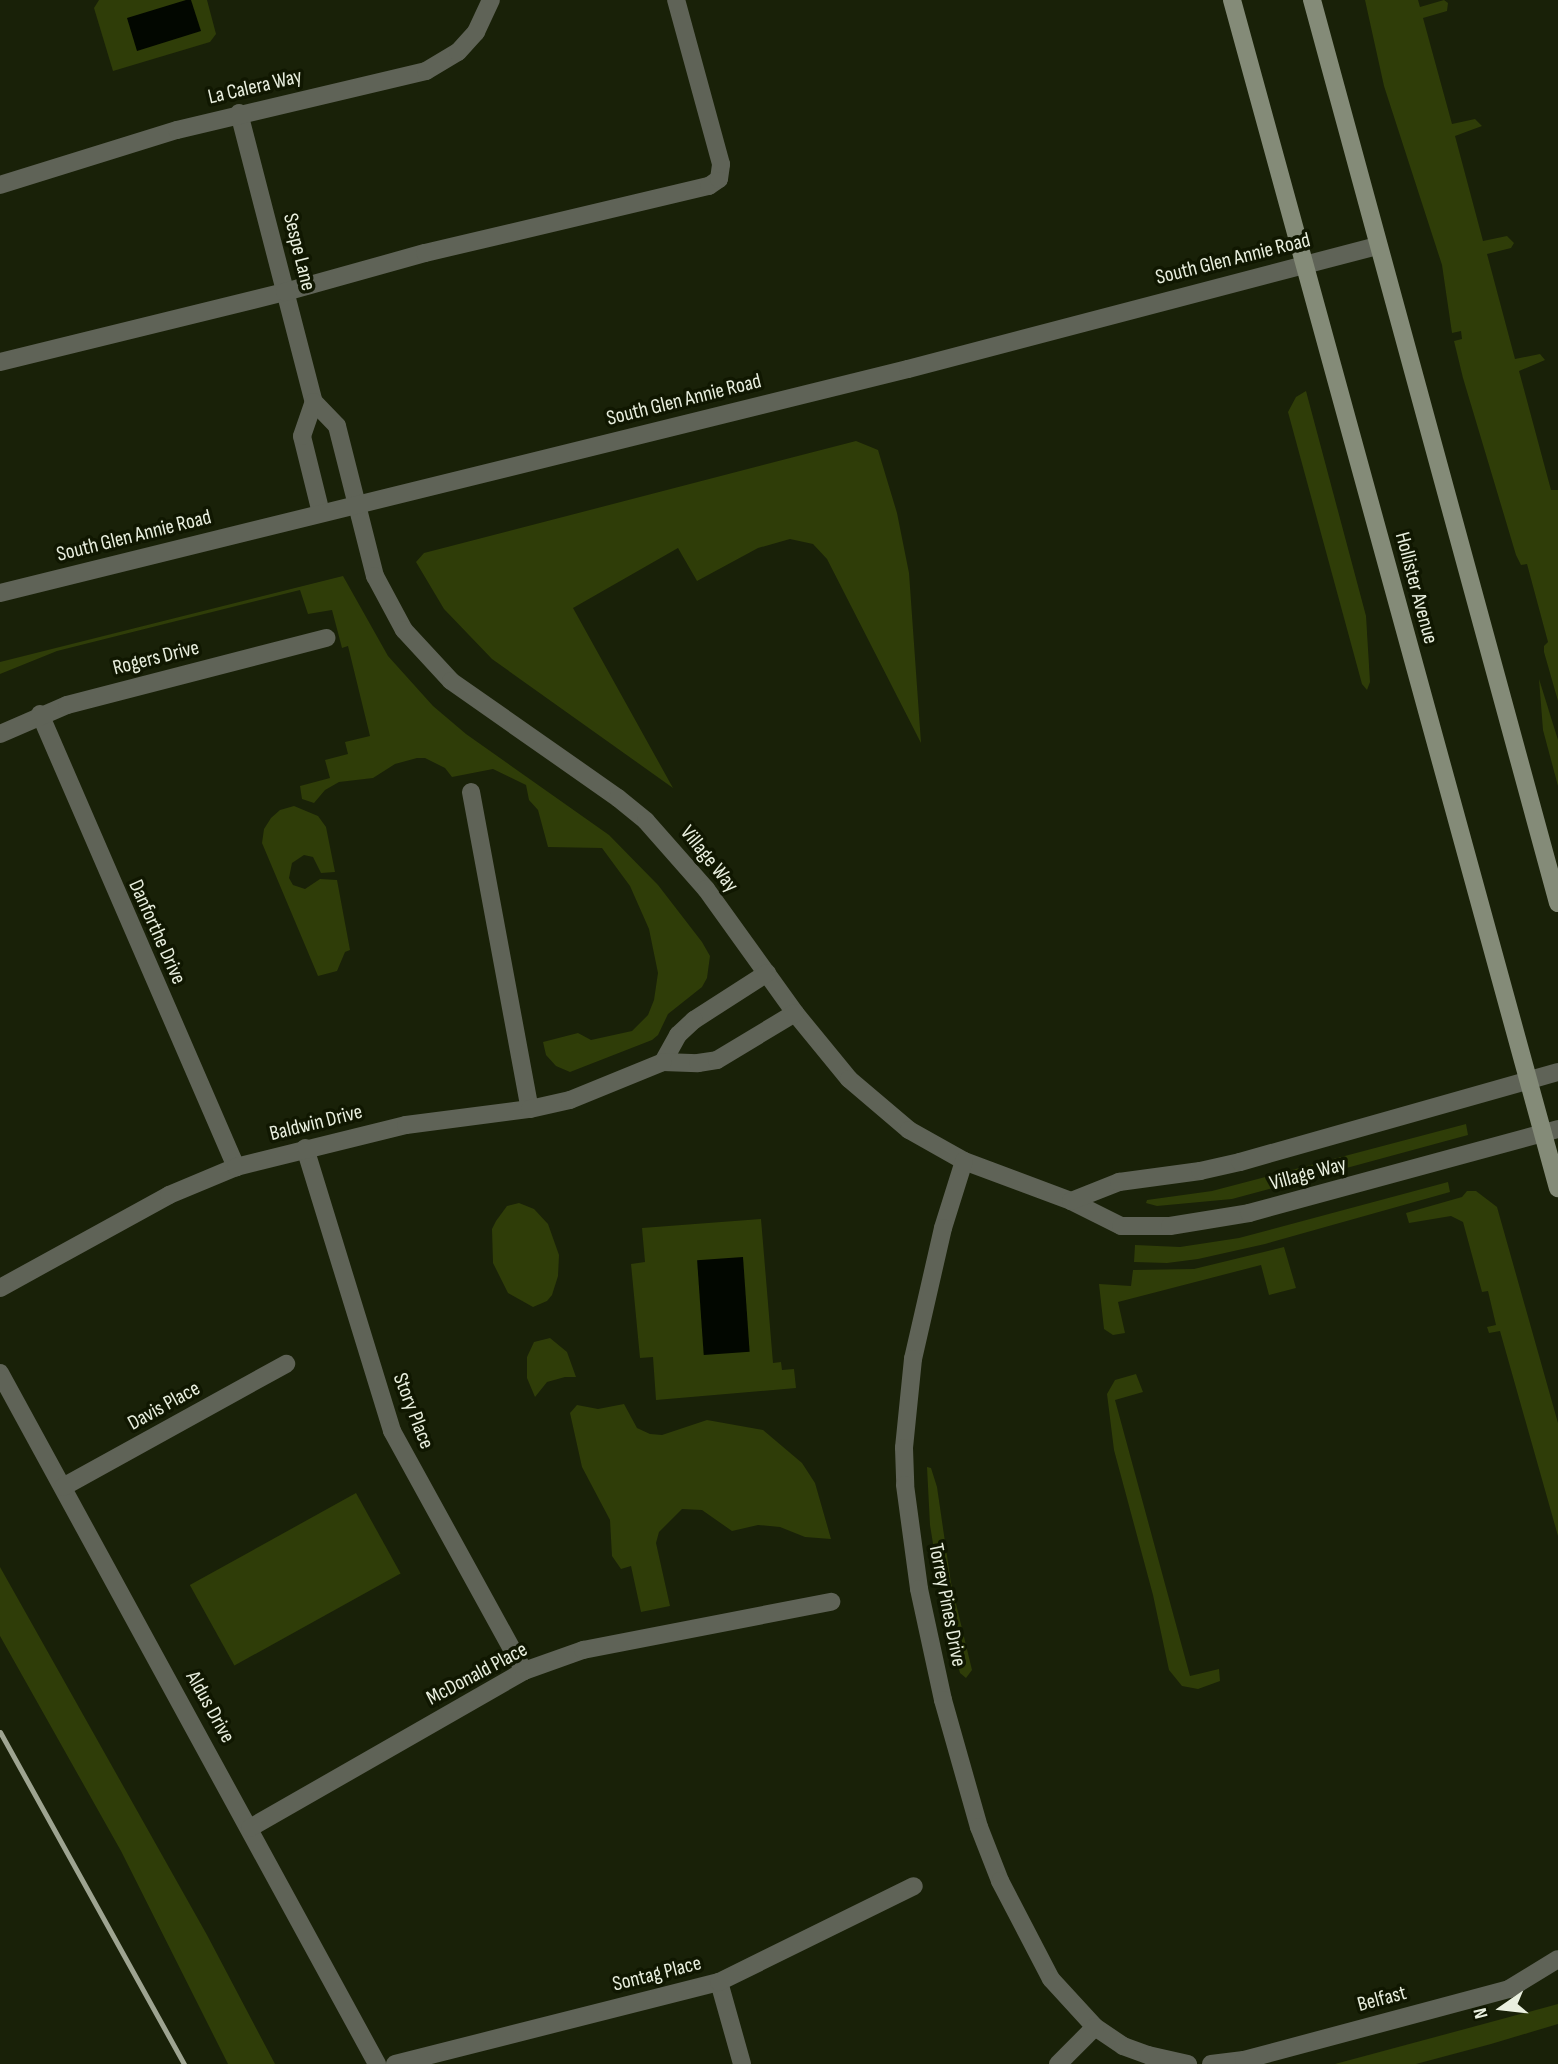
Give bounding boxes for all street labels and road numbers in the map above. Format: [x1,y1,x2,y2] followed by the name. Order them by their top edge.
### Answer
[206,64,304,110] street label: La Calera Way
[277,211,321,293] street label: Sespe Lane
[1153,228,1313,290] street label: South Glen Annie Road
[604,369,764,431] street label: South Glen Annie Road
[54,505,214,567] street label: South Glen Annie Road
[1389,529,1443,647] street label: Hollister Avenue
[110,635,202,681] street label: Rogers Drive
[675,821,743,897] street label: Village Way
[123,876,191,988] street label: Danforthe Drive
[267,1099,365,1147] street label: Baldwin Drive
[1267,1152,1349,1196] street label: Village Way
[387,1370,439,1452] street label: Story Place
[123,1376,205,1436] street label: Davis Place
[923,1541,971,1669] street label: Torrey Pines Drive
[422,1637,532,1711] street label: McDonald Place
[180,1667,240,1747] street label: Aldus Drive
[610,1951,704,1997] street label: Sontag Place
[1355,1980,1409,2018] street label: Belfast

